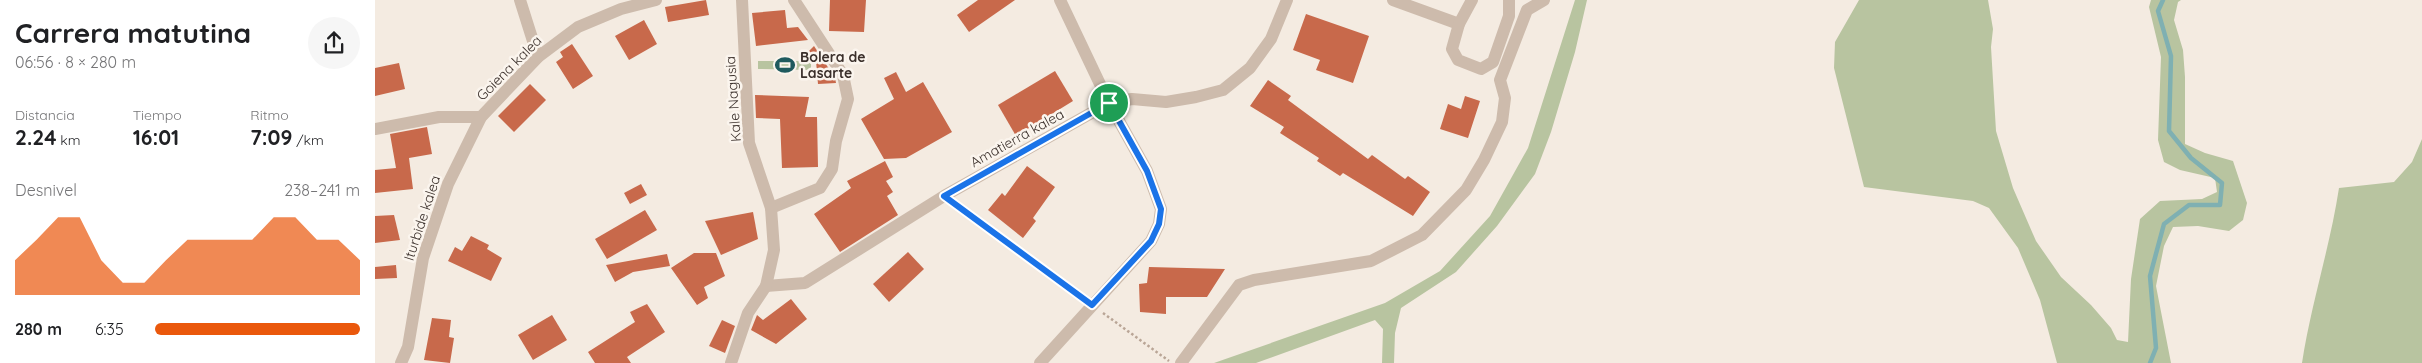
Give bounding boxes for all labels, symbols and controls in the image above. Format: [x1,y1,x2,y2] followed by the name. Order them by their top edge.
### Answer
[15,15,251,50] text: Carrera matutina
[308,17,360,69] button: share
[473,32,545,104] street label: Goiena kalea
[800,48,865,82] place label: Bolera de Lasarte
[15,52,136,72] text: 06:56 · 8 × 280 m
[774,54,796,76] sports icon: Bolera de Lasarte
[721,55,745,143] street label: Kale Nagusia
[1088,82,1130,124] pin
[1095,89,1123,117] icon: arrive
[967,105,1067,171] street label: Amatierra kalea
[15,106,75,124] text: Distancia
[133,106,182,124] text: Tiempo
[250,106,289,124] text: Ritmo
[15,124,56,150] text: 2.24
[133,124,179,150] text: 16:01
[250,124,292,150] text: 7:09
[56,131,81,149] text: km
[292,131,324,149] text: /km
[400,173,444,263] street label: Iturbide kalea
[15,180,77,200] text: Desnivel
[284,180,360,200] text: 238–241 m
[15,319,62,339] text: 280 m
[95,319,124,339] text: 6:35

